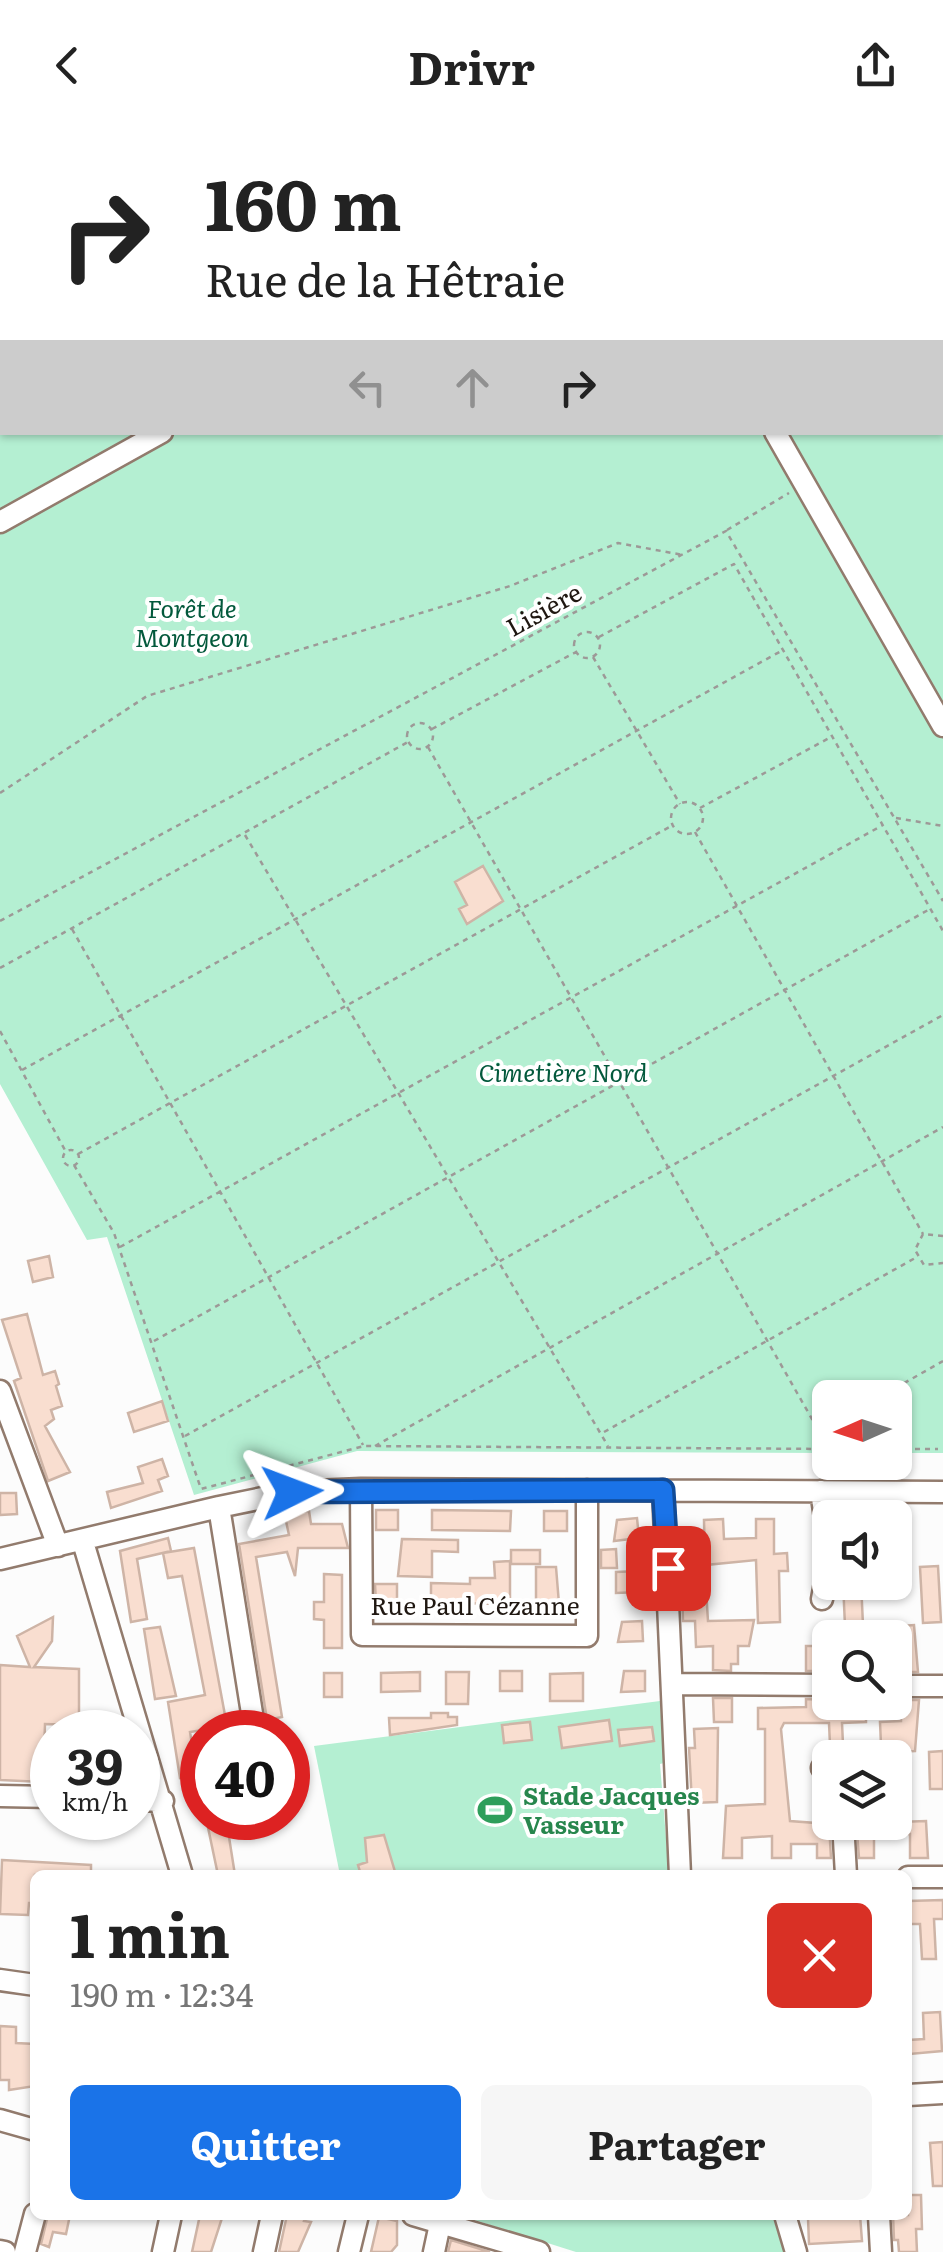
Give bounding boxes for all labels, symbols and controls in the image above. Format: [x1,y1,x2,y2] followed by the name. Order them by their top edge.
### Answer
[408,32,535,99] text: Drivr
[40,38,95,93] icon: back
[848,38,903,93] icon: share
[205,149,402,253] text: 160 m
[40,170,170,300] icon: right
[205,244,565,311] text: Rue de la Hêtraie
[340,360,395,415] icon: left
[445,360,500,415] icon: ahead
[550,360,605,415] icon: right
[499,573,588,645] street label: Lisière
[135,589,249,655] park label: Forêt de Montgeon
[478,1053,648,1090] park label: Cimetière Nord
[812,1380,912,1480] north arrow
[812,1380,912,1840] map controls
[240,1440,344,1544] position arrow
[812,1500,912,1600] button: sound
[626,1526,711,1611] pin
[641,1541,696,1596] icon: arrive
[370,1586,580,1623] street label: Rue Paul Cézanne
[812,1620,912,1720] button: search
[180,1710,310,1840] speed limit sign: 40
[67,1726,123,1800] text: 39
[812,1740,912,1840] button: layers
[523,1776,699,1842] place label: Stade Jacques Vasseur
[62,1782,128,1819] text: km/h
[476,1791,514,1829] sports icon: Stade Jacques Vasseur
[70,1887,230,1976] text: 1 min
[767,1903,872,2008] button: close
[70,1969,254,2017] text: 190 m · 12:34
[70,2085,461,2200] button: Quitter
[481,2085,872,2200] button: Partager

